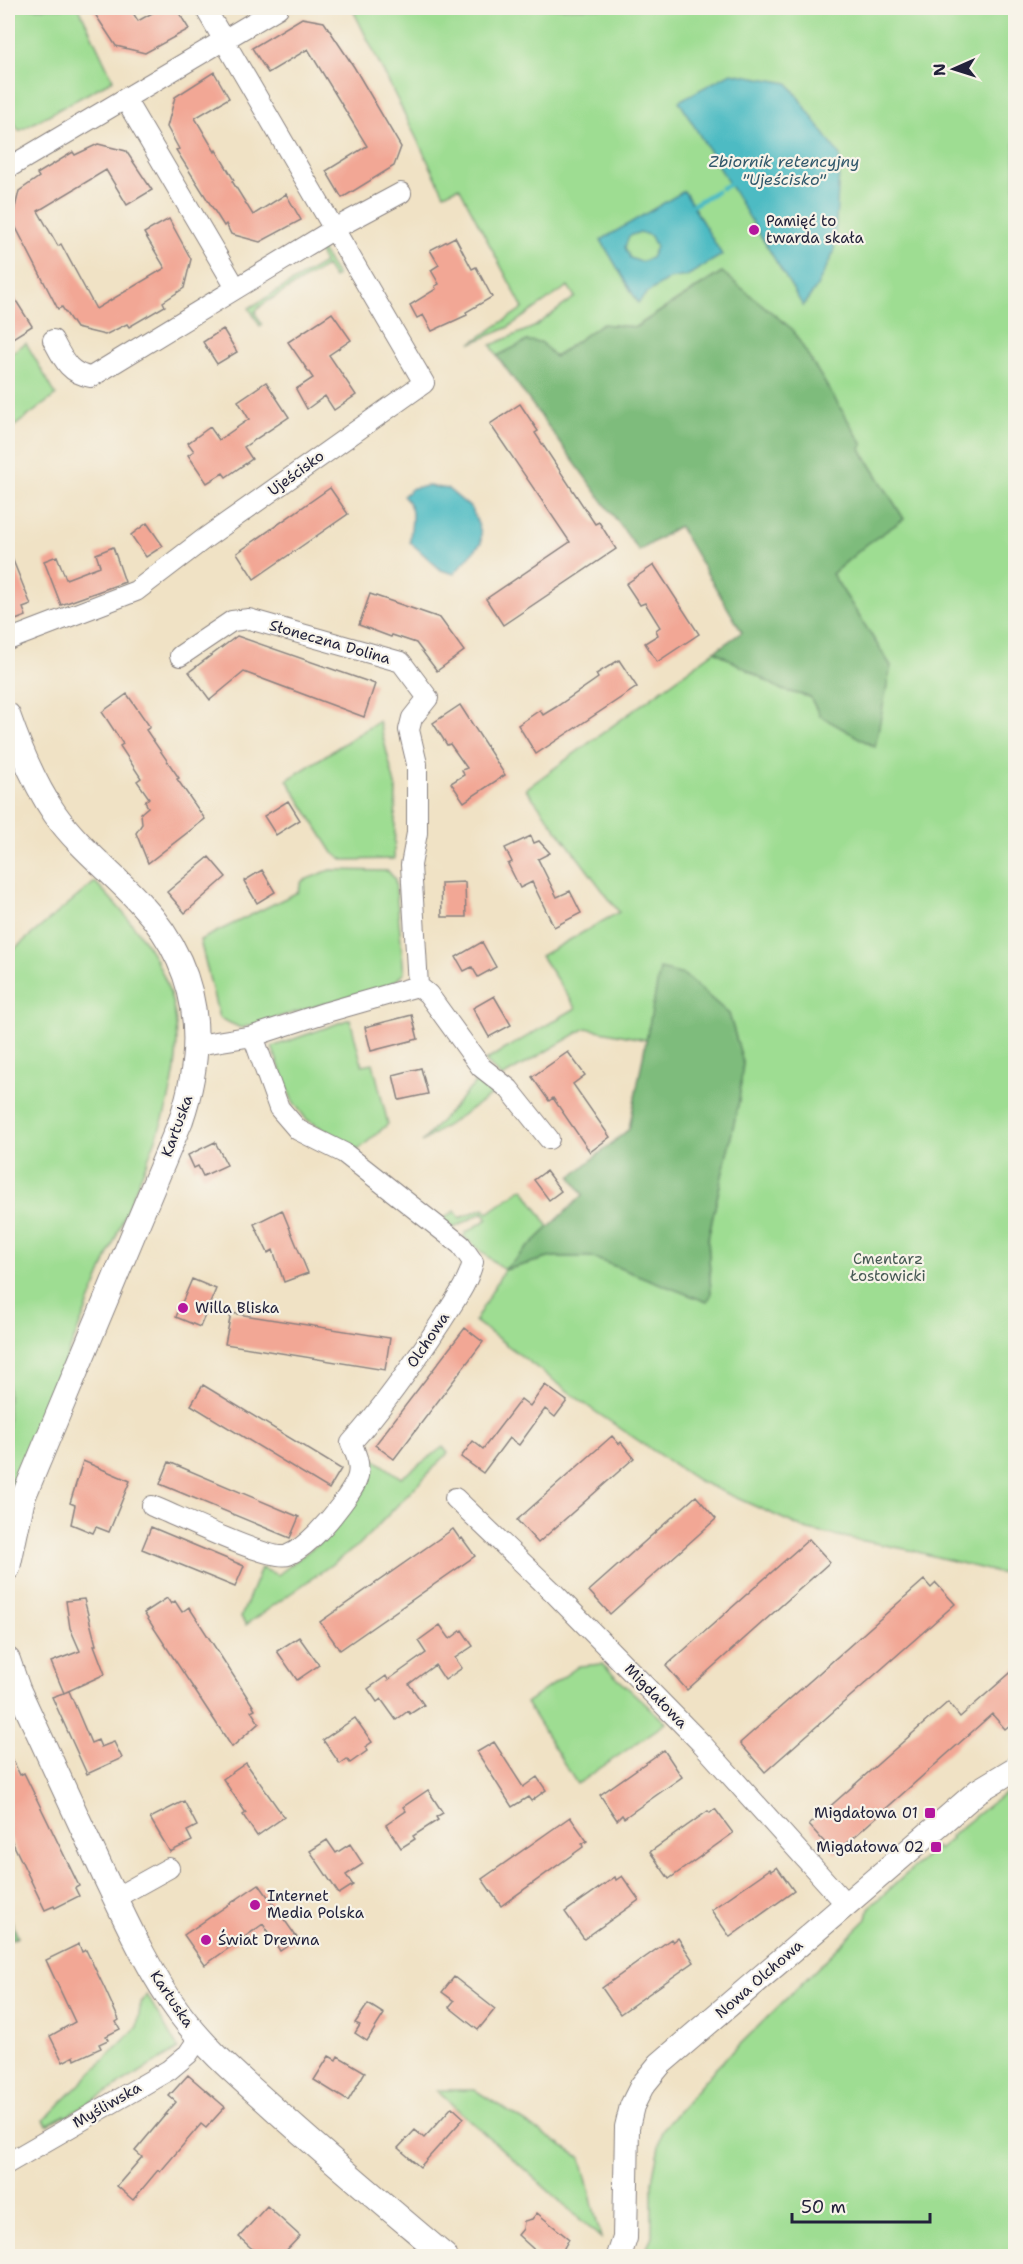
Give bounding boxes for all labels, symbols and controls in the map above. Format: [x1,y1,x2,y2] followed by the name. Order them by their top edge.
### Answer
[924,39,984,99] north arrow
[929,63,950,77] text: N
[708,151,860,190] water label: Zbiornik retencyjny "Ujeścisko"
[766,211,865,248] place label: Pamięć to twarda skała
[747,223,761,237] marker: Pamięć to twarda skała
[264,446,328,500] street label: Ujeścisko
[267,615,394,669] street label: Słoneczna Dolina
[157,1092,198,1160] street label: Kartuska
[849,1249,926,1286] park label: Cmentarz Łostowicki
[195,1298,280,1318] place label: Willa Bliska
[176,1301,190,1315] marker: Willa Bliska
[402,1308,454,1372] street label: Olchowa
[620,1659,692,1733] street label: Migdałowa
[814,1803,918,1823] place label: Migdałowa 01
[923,1806,937,1820] marker: Migdałowa 01
[816,1837,924,1857] place label: Migdałowa 02
[929,1840,943,1854] marker: Migdałowa 02
[267,1886,365,1923] place label: Internet Media Polska
[248,1898,262,1912] marker: Internet Media Polska
[218,1929,320,1950] place label: Świat Drewna
[199,1933,213,1947] marker: Świat Drewna
[711,1935,808,2023] street label: Nowa Olchowa
[146,1967,199,2032] street label: Kartuska
[69,2077,146,2133] street label: Myśliwska
[792,2186,930,2224] scale bar
[801,2195,846,2219] text: 50 m

